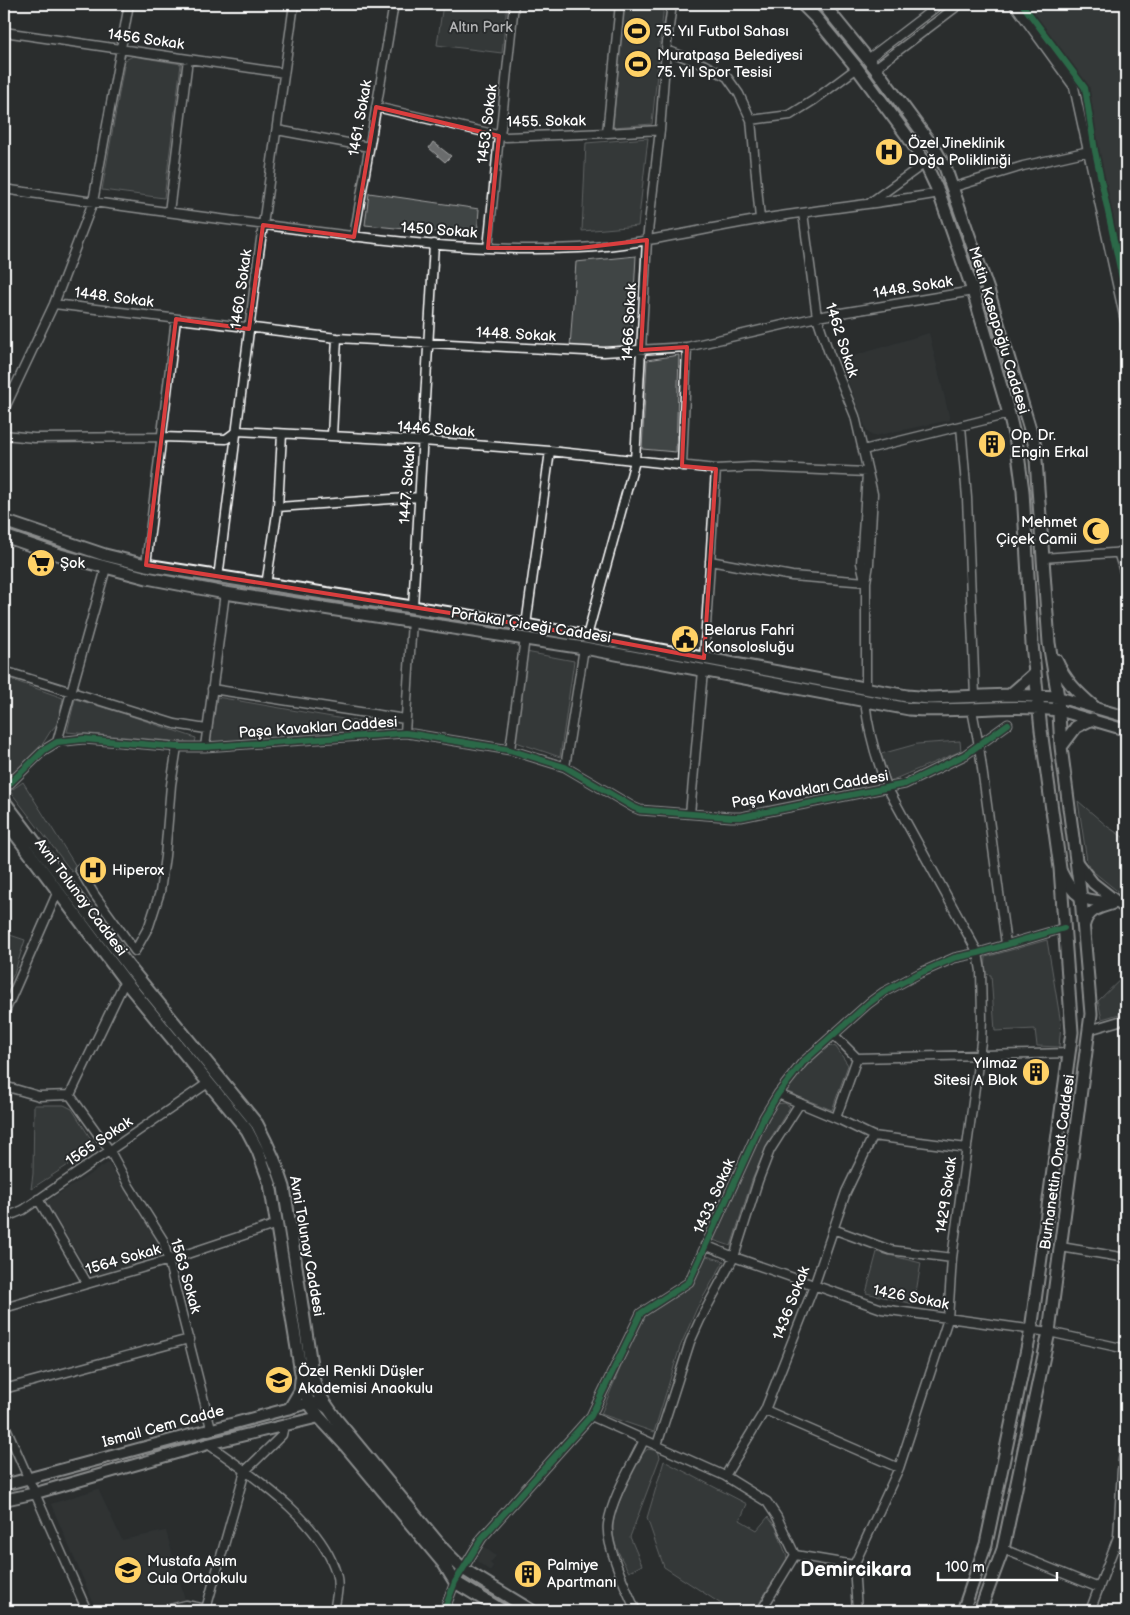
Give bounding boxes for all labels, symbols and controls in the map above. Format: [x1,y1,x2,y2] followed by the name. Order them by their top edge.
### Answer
[622,16,652,46] sports icon: 75. Yıl Futbol Sahası
[449,18,513,37] park label: Altın Park
[656,22,789,41] place label: 75. Yıl Futbol Sahası
[106,25,186,54] street label: 1456 Sokak
[657,46,803,82] place label: Muratpaşa Belediyesi 75. Yıl Spor Tesisi
[623,49,653,79] sports icon: Muratpaşa Belediyesi 75. Yıl Spor Tesisi
[344,78,377,158] street label: 1461. Sokak
[473,83,502,165] street label: 1453. Sokak
[506,111,586,132] street label: 1455. Sokak
[908,134,1011,170] place label: Özel Jineklinik Doğa Polikliniği
[874,137,904,167] hospital icon: Özel Jineklinik Doğa Polikliniği
[400,218,479,243] street label: 1450 Sokak
[964,244,1033,416] street label: Metin Kasapoğlu Caddesi
[227,247,257,330] street label: 1460. Sokak
[872,272,955,303] street label: 1448. Sokak
[618,282,641,361] street label: 1466 Sokak
[73,283,155,312] street label: 1448. Sokak
[821,300,863,380] street label: 1462 Sokak
[476,323,557,346] street label: 1448. Sokak
[397,417,476,442] street label: 1446 Sokak
[1011,426,1088,462] place label: Op. Dr. Engin Erkal
[977,429,1007,459] building icon: Op. Dr. Engin Erkal
[395,444,420,525] street label: 1447. Sokak
[996,513,1077,549] place label: Mehmet Çiçek Camii
[1081,516,1111,546] mosque icon: Mehmet Çiçek Camii
[26,548,56,578] supermarket icon: Şok
[60,554,86,573] place label: Şok
[449,603,612,648] street label: Portakal Çiceği Caddesi
[704,621,794,657] place label: Belarus Fahri Konsolosluğu
[670,624,700,654] public building icon: Belarus Fahri Konsolosluğu
[238,712,398,743] street label: Paşa Kavakları Caddesi
[730,766,890,813] street label: Paşa Kavakları Caddesi
[30,835,131,960] street label: Avni Tolunay Caddesi
[78,855,108,885] hospital icon: Hiperox
[112,861,164,880] place label: Hiperox
[934,1054,1018,1090] place label: Yılmaz Sitesi A Blok
[1021,1057,1051,1087] building icon: Yılmaz Sitesi A Blok
[1036,1073,1079,1251] street label: Burhanettin Onat Caddesi
[62,1112,137,1171] street label: 1565 Sokak
[689,1155,740,1237] street label: 1433. Sokak
[932,1155,961,1234] street label: 1429 Sokak
[285,1174,328,1318] street label: Avni Tolunay Caddesi
[166,1236,205,1316] street label: 1563 Sokak
[84,1240,163,1279] street label: 1564 Sokak
[769,1263,814,1343] street label: 1436 Sokak
[871,1281,951,1314] street label: 1426 Sokak
[298,1362,433,1398] place label: Özel Renkli Düşler Akademisi Anaokulu
[264,1365,294,1395] school or university icon: Özel Renkli Düşler Akademisi Anaokulu
[100,1401,226,1452] street label: Ismail Cem Cadde
[938,1550,1056,1582] scale bar
[147,1552,247,1588] place label: Mustafa Asım Cula Ortaokulu
[113,1555,143,1585] school or university icon: Mustafa Asım Cula Ortaokulu
[547,1556,616,1592] place label: Palmiye Apartmanı
[800,1558,912,1582] district label: Demircikara
[945,1558,985,1577] text: 100 m
[513,1559,543,1589] building icon: Palmiye Apartmanı

